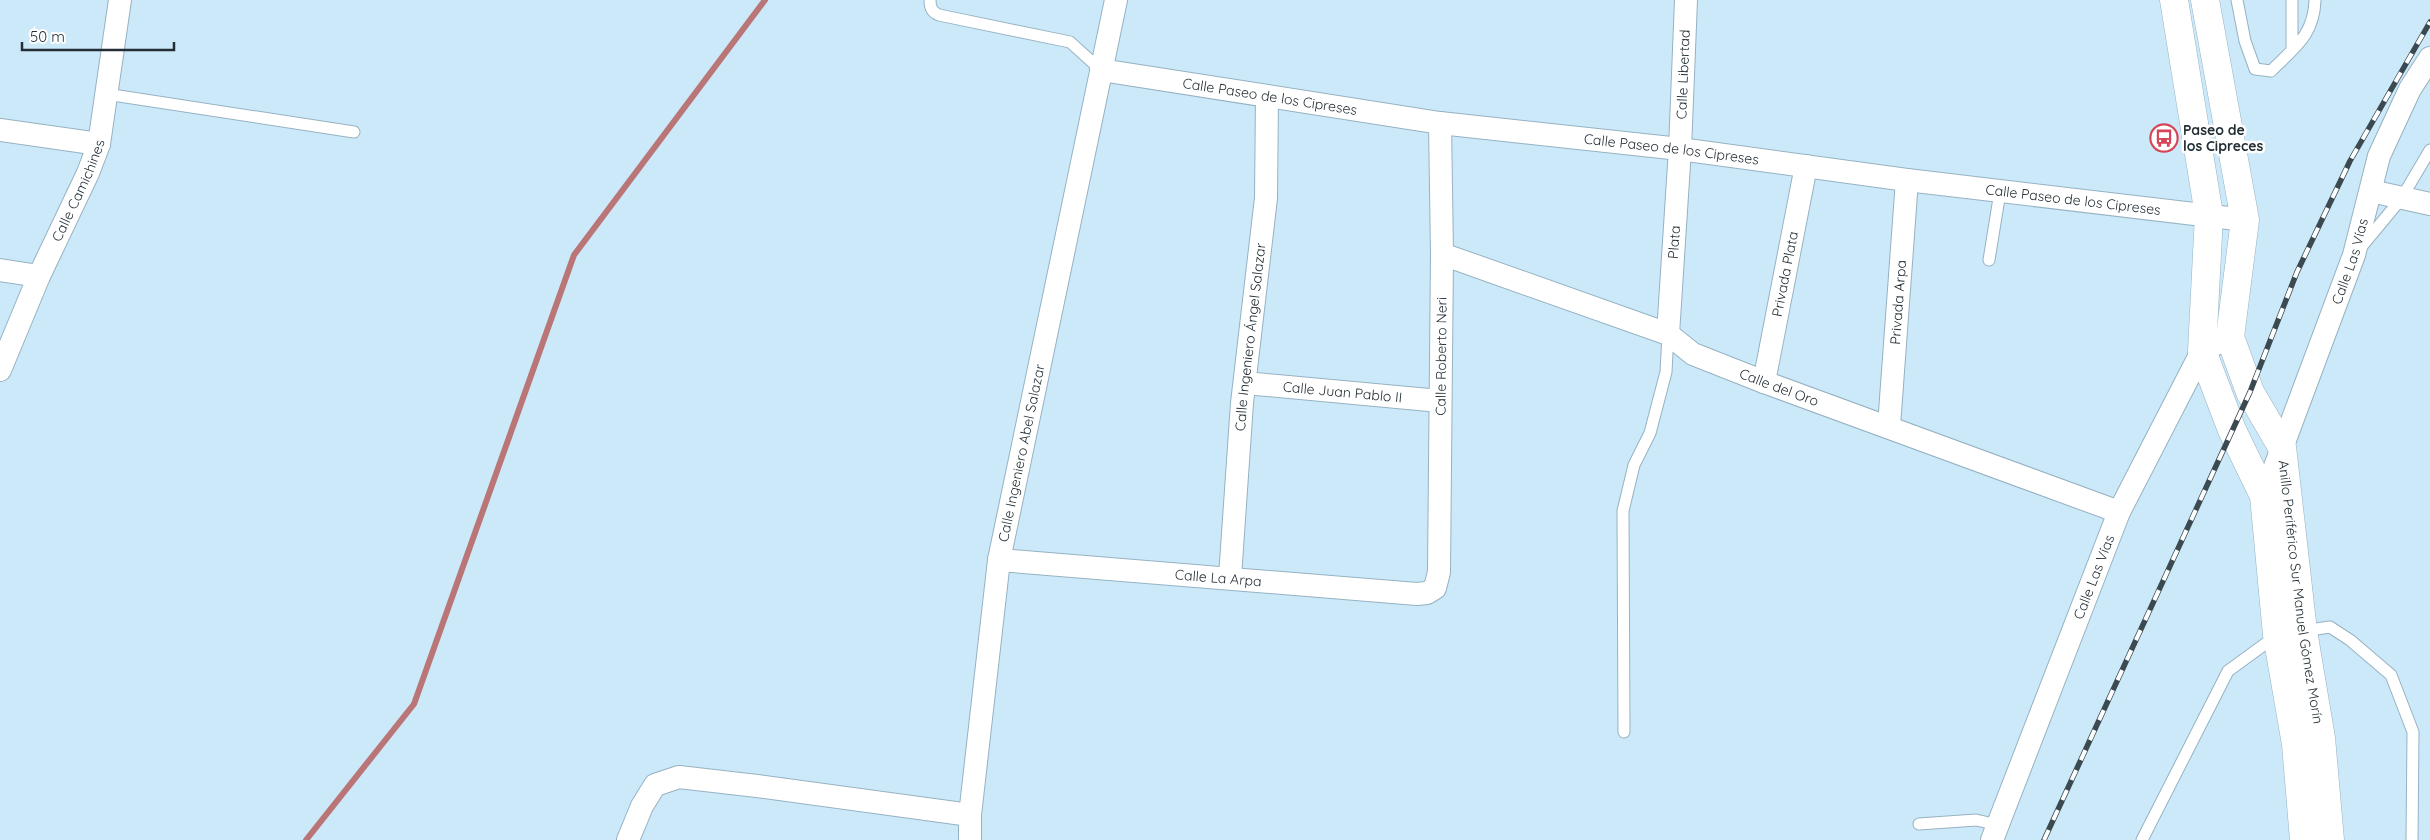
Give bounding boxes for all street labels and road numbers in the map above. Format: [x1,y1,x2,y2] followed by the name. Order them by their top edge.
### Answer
[1672,29,1694,120] street label: Calle Libertad
[1182,74,1358,119] street label: Calle Paseo de los Cipreses
[1583,130,1760,169] street label: Calle Paseo de los Cipreses
[48,139,109,244] street label: Calle Camichines
[1985,180,2162,219] street label: Calle Paseo de los Cipreses
[2327,216,2372,307] street label: Calle Las Vías
[1664,225,1684,259] street label: Plata
[1768,230,1802,318] street label: Privada Plata
[1231,241,1270,432] street label: Calle Ingeniero Ángel Salazar
[1886,259,1910,345] street label: Privada Arpa
[1431,297,1451,416] street label: Calle Roberto Neri
[994,362,1049,544] street label: Calle Ingeniero Abel Salazar
[1737,364,1821,410] street label: Calle del Oro
[1282,378,1403,406] street label: Calle Juan Pablo II
[2275,459,2327,725] street label: Anillo Periférico Sur Manuel Gómez Morín
[2069,532,2118,622] street label: Calle Las Vías
[1174,565,1262,590] street label: Calle La Arpa

